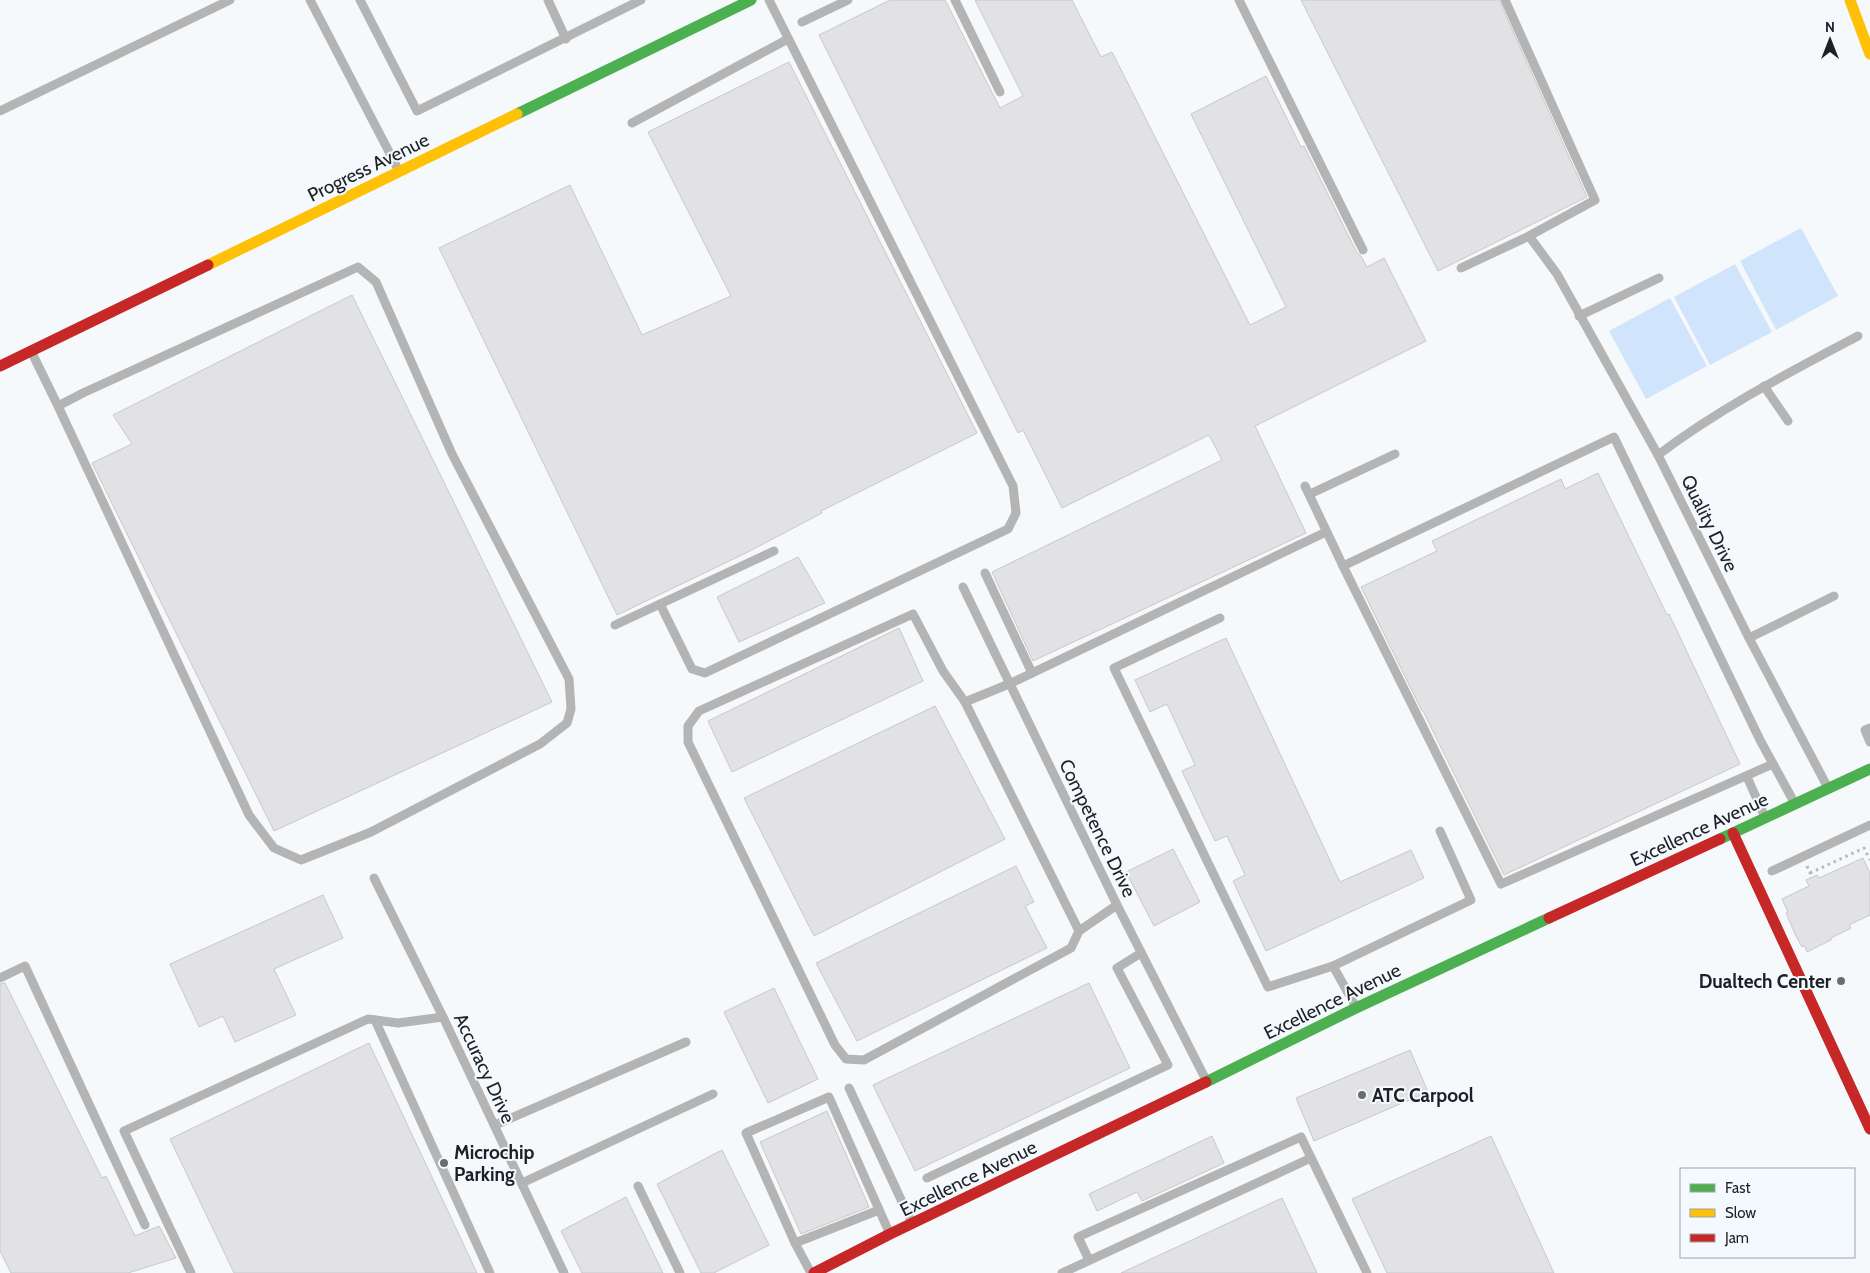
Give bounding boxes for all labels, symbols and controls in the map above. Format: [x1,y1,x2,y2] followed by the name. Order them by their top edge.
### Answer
[1805,15,1855,65] north arrow
[1825,18,1835,36] text: N
[304,128,433,207] street label: Progress Avenue
[1676,471,1743,576] street label: Quality Drive
[1054,755,1141,901] street label: Competence Drive
[1627,787,1772,871] street label: Excellence Avenue
[1260,958,1405,1045] street label: Excellence Avenue
[1699,970,1832,993] place label: Dualtech Center
[1835,975,1847,987] marker: Dualtech Center
[449,1010,520,1127] street label: Accuracy Drive
[1372,1084,1474,1107] place label: ATC Carpool
[1356,1089,1368,1101] marker: ATC Carpool
[896,1135,1041,1222] street label: Excellence Avenue
[454,1141,534,1186] place label: Microchip Parking
[438,1157,450,1169] marker: Microchip Parking
[1680,1168,1855,1258] legend
[1725,1179,1750,1197] text: Fast
[1725,1204,1756,1222] text: Slow
[1724,1229,1749,1247] text: Jam

